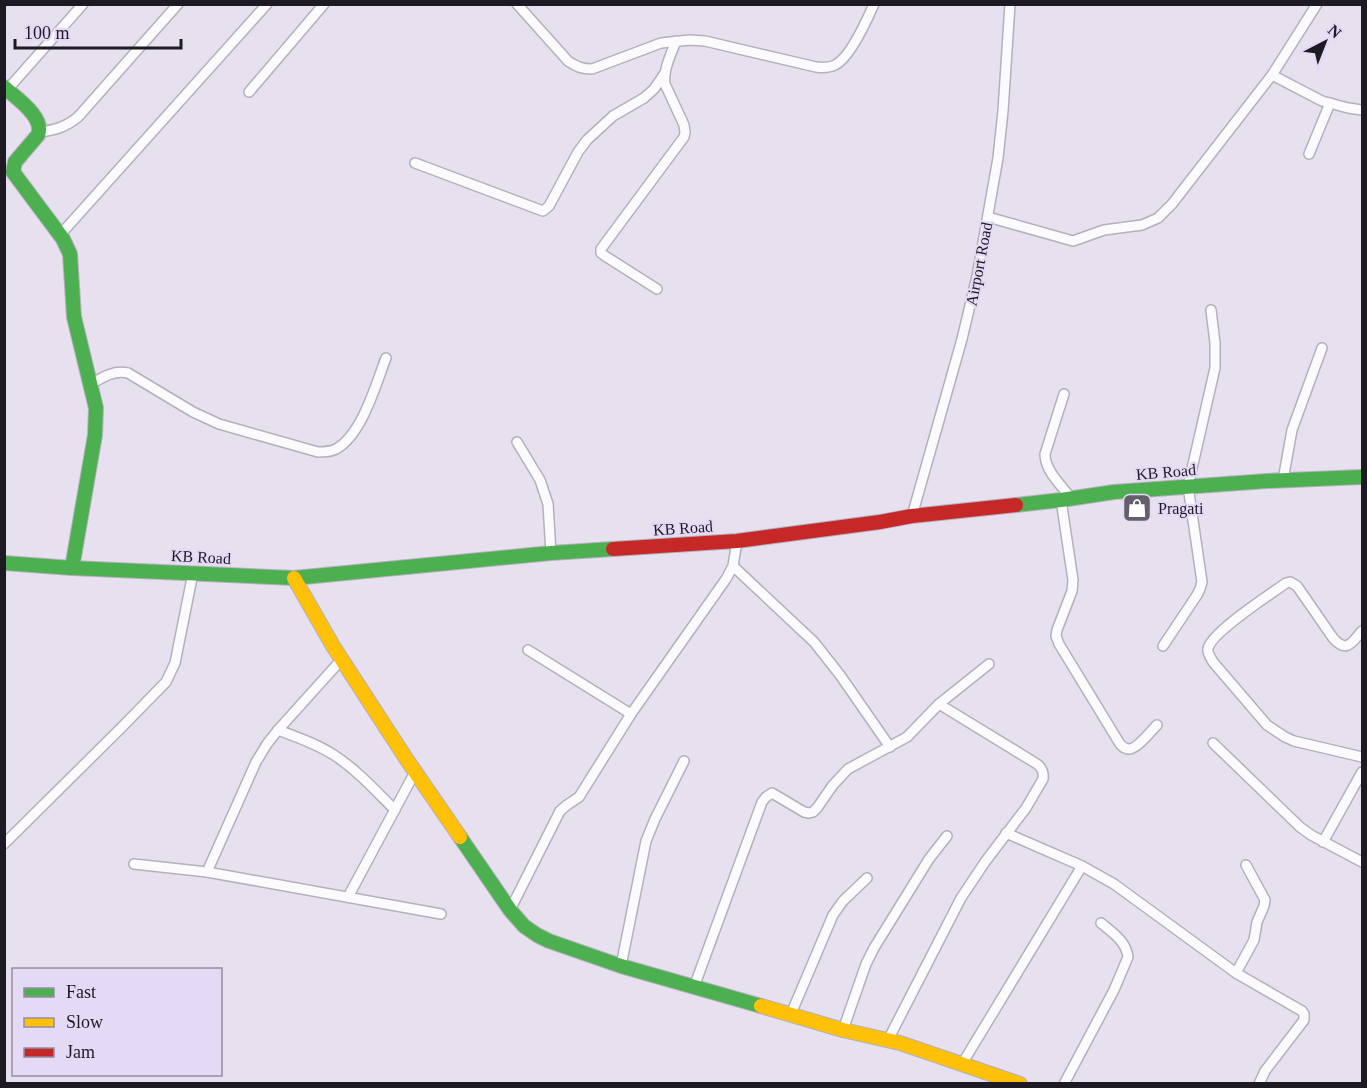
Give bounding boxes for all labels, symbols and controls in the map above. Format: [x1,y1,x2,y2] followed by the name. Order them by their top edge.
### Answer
[15,12,182,50] scale bar
[1295,12,1355,72] north arrow
[1325,21,1345,42] text: N
[24,23,70,43] text: 100 m
[963,221,996,307] street label: Airport Road
[1135,461,1197,483] street label: KB Road
[1121,492,1153,524] shop icon: Pragati
[1158,500,1204,518] place label: Pragati
[652,517,714,539] street label: KB Road
[171,547,231,567] street label: KB Road
[12,968,222,1076] legend
[66,982,96,1002] text: Fast
[66,1012,103,1032] text: Slow
[66,1042,95,1062] text: Jam

